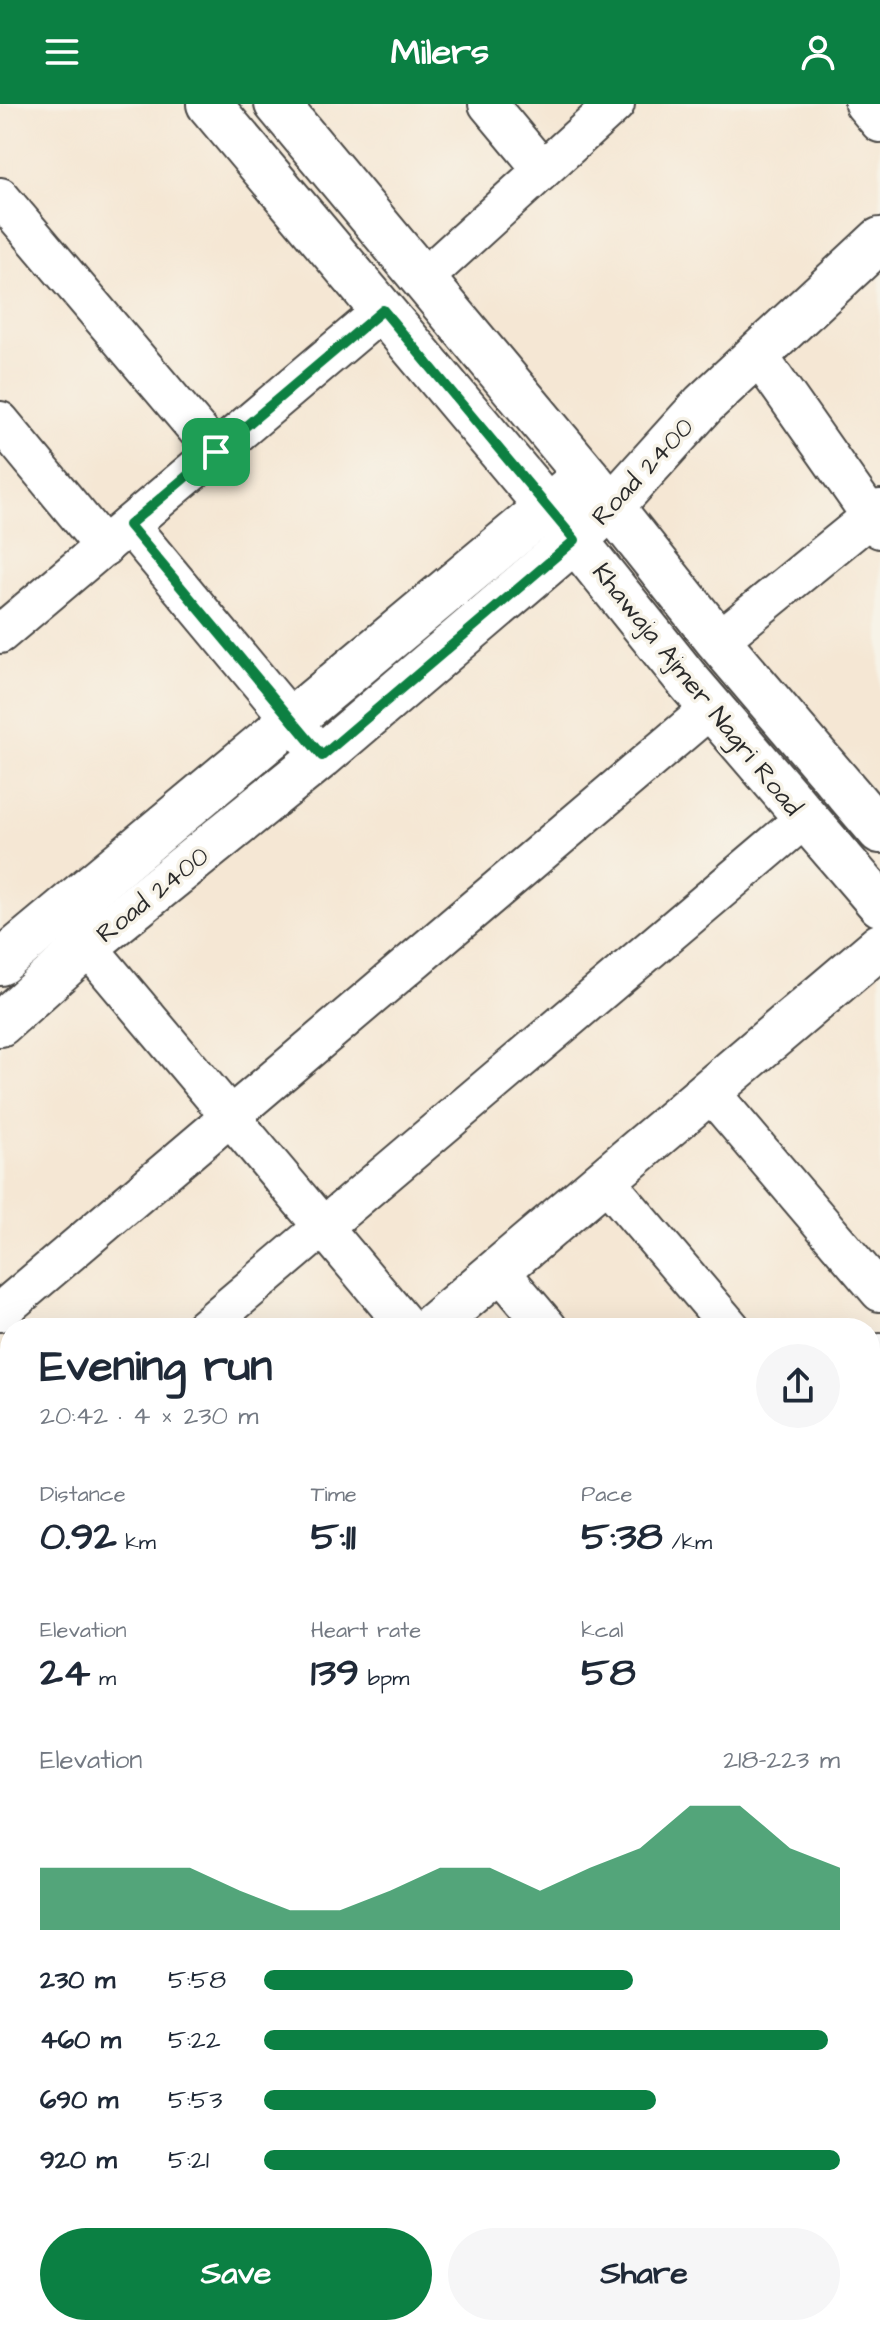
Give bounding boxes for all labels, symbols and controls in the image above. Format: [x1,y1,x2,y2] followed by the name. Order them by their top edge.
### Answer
[391,27,489,78] text: Milers
[40,30,84,74] icon: menu
[796,30,840,74] icon: person
[583,410,702,534] street label: Road 2400
[182,418,250,486] pin
[194,430,238,474] icon: arrive
[582,555,811,825] street label: Khawaja Ajmer Nagri Road
[89,838,217,951] street label: Road 2400
[40,1337,272,1398] text: Evening run
[756,1344,840,1428] button: share
[40,1398,259,1434] text: 20:42 · 4 × 230 m
[40,1479,126,1510] text: Distance
[311,1479,357,1510] text: Time
[581,1479,632,1510] text: Pace
[40,1510,117,1565] text: 0.92
[311,1510,356,1565] text: 5:11
[581,1510,663,1565] text: 5:38
[117,1527,156,1558] text: km
[663,1527,712,1558] text: /km
[40,1615,127,1646] text: Elevation
[311,1615,421,1646] text: Heart rate
[581,1615,623,1646] text: kcal
[40,1646,90,1701] text: 24
[311,1646,359,1701] text: 139
[581,1646,636,1701] text: 58
[90,1663,116,1694] text: m
[359,1663,409,1694] text: bpm
[40,1742,142,1778] text: Elevation
[723,1742,840,1778] text: 218–223 m
[40,1962,115,1998] text: 230 m
[168,1962,226,1998] text: 5:58
[40,2022,121,2058] text: 460 m
[168,2022,221,2058] text: 5:22
[40,2082,118,2118] text: 690 m
[168,2082,222,2118] text: 5:53
[40,2142,117,2178] text: 920 m
[168,2142,209,2178] text: 5:21
[40,2228,432,2320] button: Save
[448,2228,840,2320] button: Share

